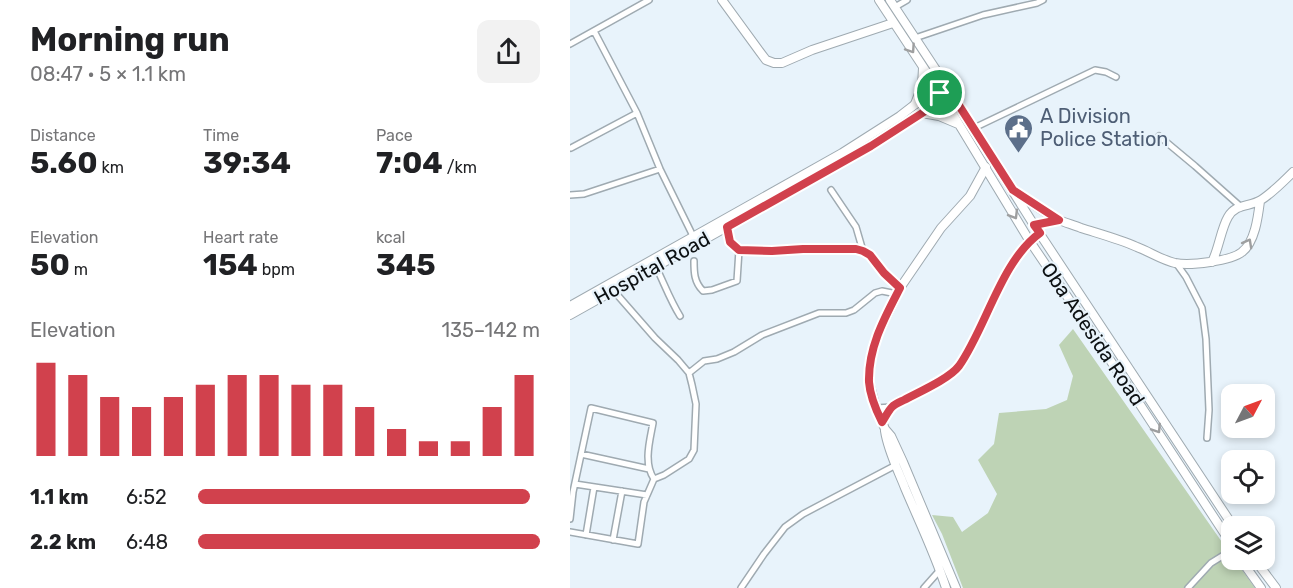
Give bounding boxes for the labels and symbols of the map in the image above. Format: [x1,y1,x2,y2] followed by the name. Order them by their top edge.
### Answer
[904,42,915,53] one-way arrow
[914,67,965,118] pin
[1040,104,1169,151] place label: A Division Police Station
[1003,112,1035,154] public building icon: A Division Police Station
[1006,209,1018,219] one-way arrow
[590,226,714,310] street label: Hospital Road
[1241,238,1252,249] one-way arrow
[1036,258,1150,410] street label: Oba Adesida Road
[1221,384,1275,438] north arrow
[1149,423,1160,434] one-way arrow

